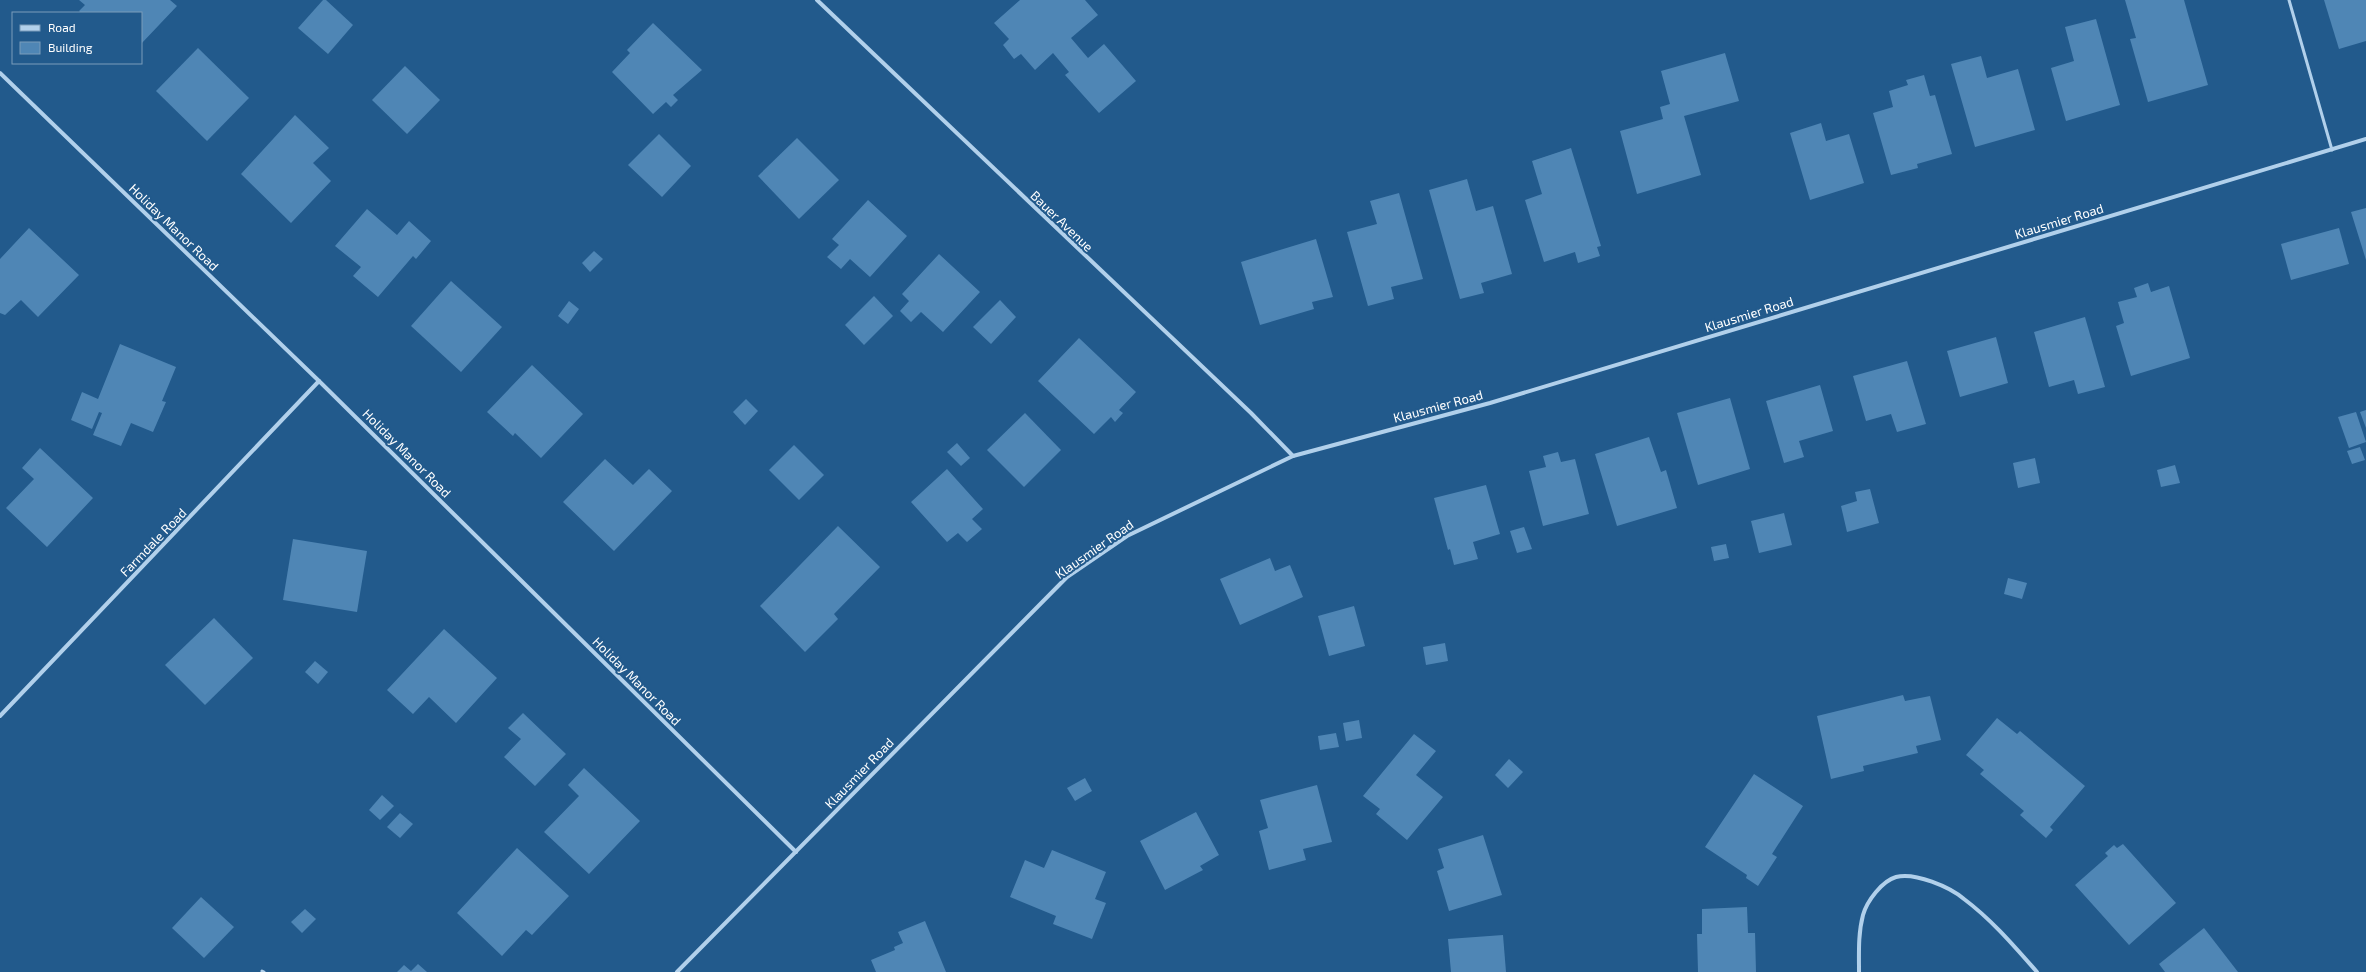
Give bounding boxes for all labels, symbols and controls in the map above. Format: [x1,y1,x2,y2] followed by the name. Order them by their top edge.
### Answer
[12,12,142,64] legend
[48,20,76,34] text: Road
[48,40,93,54] text: Building
[126,180,222,274] street label: Holiday Manor Road
[1027,187,1097,255] street label: Bauer Avenue
[2013,200,2105,242] street label: Klausmier Road
[1703,293,1795,335] street label: Klausmier Road
[1391,386,1485,426] street label: Klausmier Road
[359,405,455,501] street label: Holiday Manor Road
[116,505,190,579] street label: Farmdale Road
[1052,516,1136,582] street label: Klausmier Road
[589,633,685,729] street label: Holiday Manor Road
[821,734,897,812] street label: Klausmier Road

